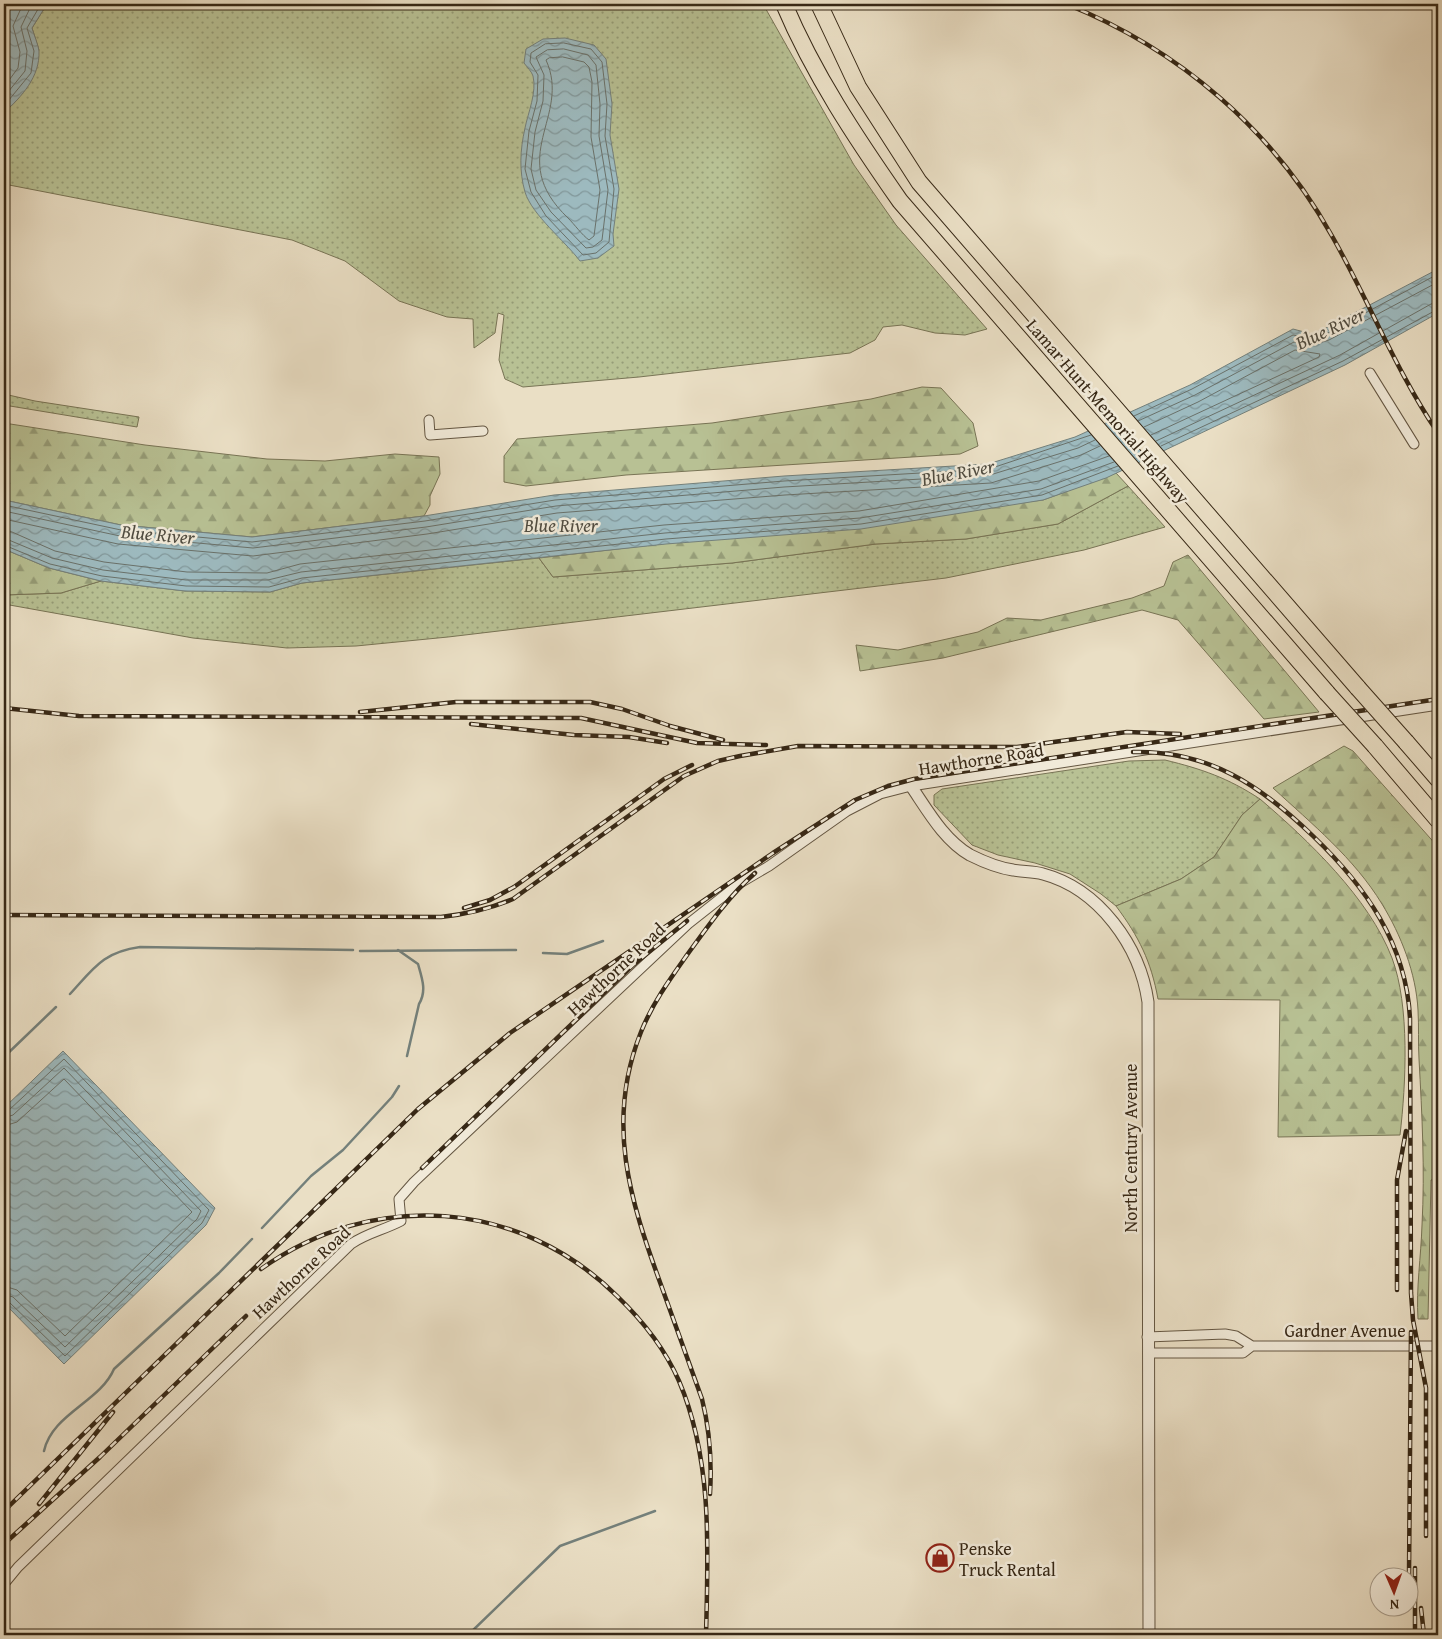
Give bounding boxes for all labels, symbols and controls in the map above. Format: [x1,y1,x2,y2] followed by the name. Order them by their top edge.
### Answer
[1290,299,1370,357] water label: Blue River
[1020,313,1196,509] street label: Lamar Hunt Memorial Highway
[918,451,998,493] water label: Blue River
[523,511,599,539] water label: Blue River
[119,517,197,551] water label: Blue River
[917,736,1046,782] street label: Hawthorne Road
[561,916,672,1022] street label: Hawthorne Road
[1117,1064,1144,1232] street label: North Century Avenue
[246,1219,357,1325] street label: Hawthorne Road
[1284,1317,1406,1344] street label: Gardner Avenue
[959,1535,1056,1583] place label: Penske Truck Rental
[925,1543,955,1573] shop icon: Penske Truck Rental
[1370,1566,1420,1616] north arrow
[1389,1595,1399,1615] text: N

